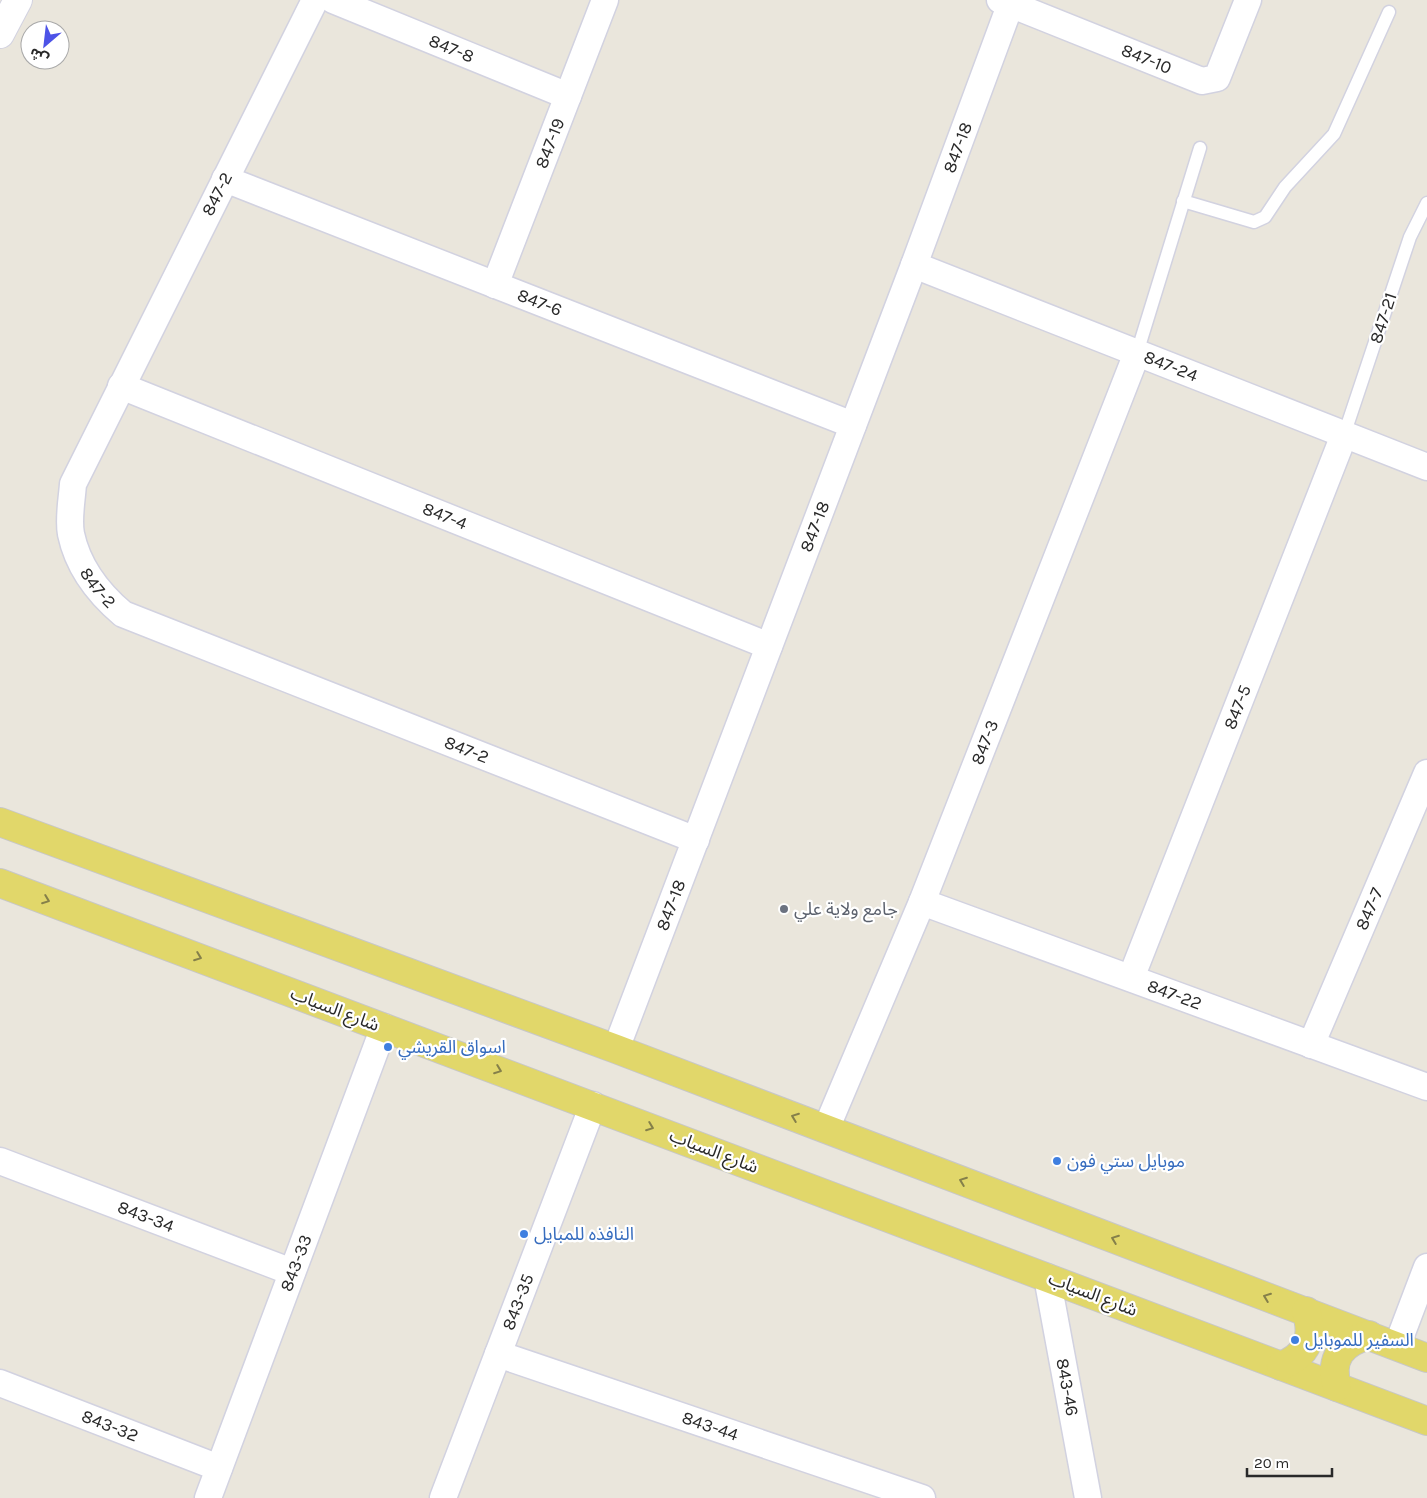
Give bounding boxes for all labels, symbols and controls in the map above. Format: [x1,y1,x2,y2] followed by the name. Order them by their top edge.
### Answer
[20,20,70,70] north arrow
[426,29,477,67] street label: 847-8
[1118,39,1175,79] street label: 847-10
[27,44,52,68] text: ش
[530,115,569,172] street label: 847-19
[938,119,977,176] street label: 847-18
[197,168,237,220] street label: 847-2
[514,284,565,321] street label: 847-6
[1364,290,1402,346] street label: 847-21
[1141,346,1201,387] street label: 847-24
[420,497,470,535] street label: 847-4
[795,498,834,555] street label: 847-18
[75,563,121,613] street label: 847-2
[1219,682,1256,733] street label: 847-5
[966,717,1003,768] street label: 847-3
[441,731,492,768] street label: 847-2
[651,876,690,934] street label: 847-18
[1350,884,1388,934] street label: 847-7
[41,894,49,904] one-way arrow
[794,898,898,923] place label: جامع ولاية علي
[778,903,790,915] marker: جامع ولاية علي
[193,951,202,961] one-way arrow
[1144,974,1205,1015] street label: 847-22
[286,982,383,1039] street label: شارع السياب
[398,1036,506,1060] place label: اسواق القريشي
[382,1041,394,1053] marker: اسواق القريشي
[493,1064,501,1074] one-way arrow
[791,1113,800,1123] one-way arrow
[645,1121,653,1131] one-way arrow
[665,1124,762,1181] street label: شارع السياب
[1067,1150,1185,1174] place label: موبايل ستي فون
[1051,1155,1063,1167] marker: موبايل ستي فون
[959,1177,968,1187] one-way arrow
[114,1196,177,1237] street label: 843-34
[534,1223,634,1245] place label: النافذه للمبايل
[518,1228,530,1240] marker: النافذه للمبايل
[275,1231,317,1295] street label: 843-33
[1111,1235,1120,1245] one-way arrow
[1044,1267,1141,1324] street label: شارع السياب
[497,1270,539,1333] street label: 843-35
[1263,1293,1272,1303] one-way arrow
[1305,1329,1414,1351] place label: السفير للموبايل
[1289,1334,1301,1346] marker: السفير للموبايل
[1051,1356,1084,1418] street label: 843-46
[78,1405,142,1447] street label: 843-32
[679,1406,741,1446] street label: 843-44
[1247,1446,1332,1478] scale bar
[1254,1454,1289,1472] text: 20 m

